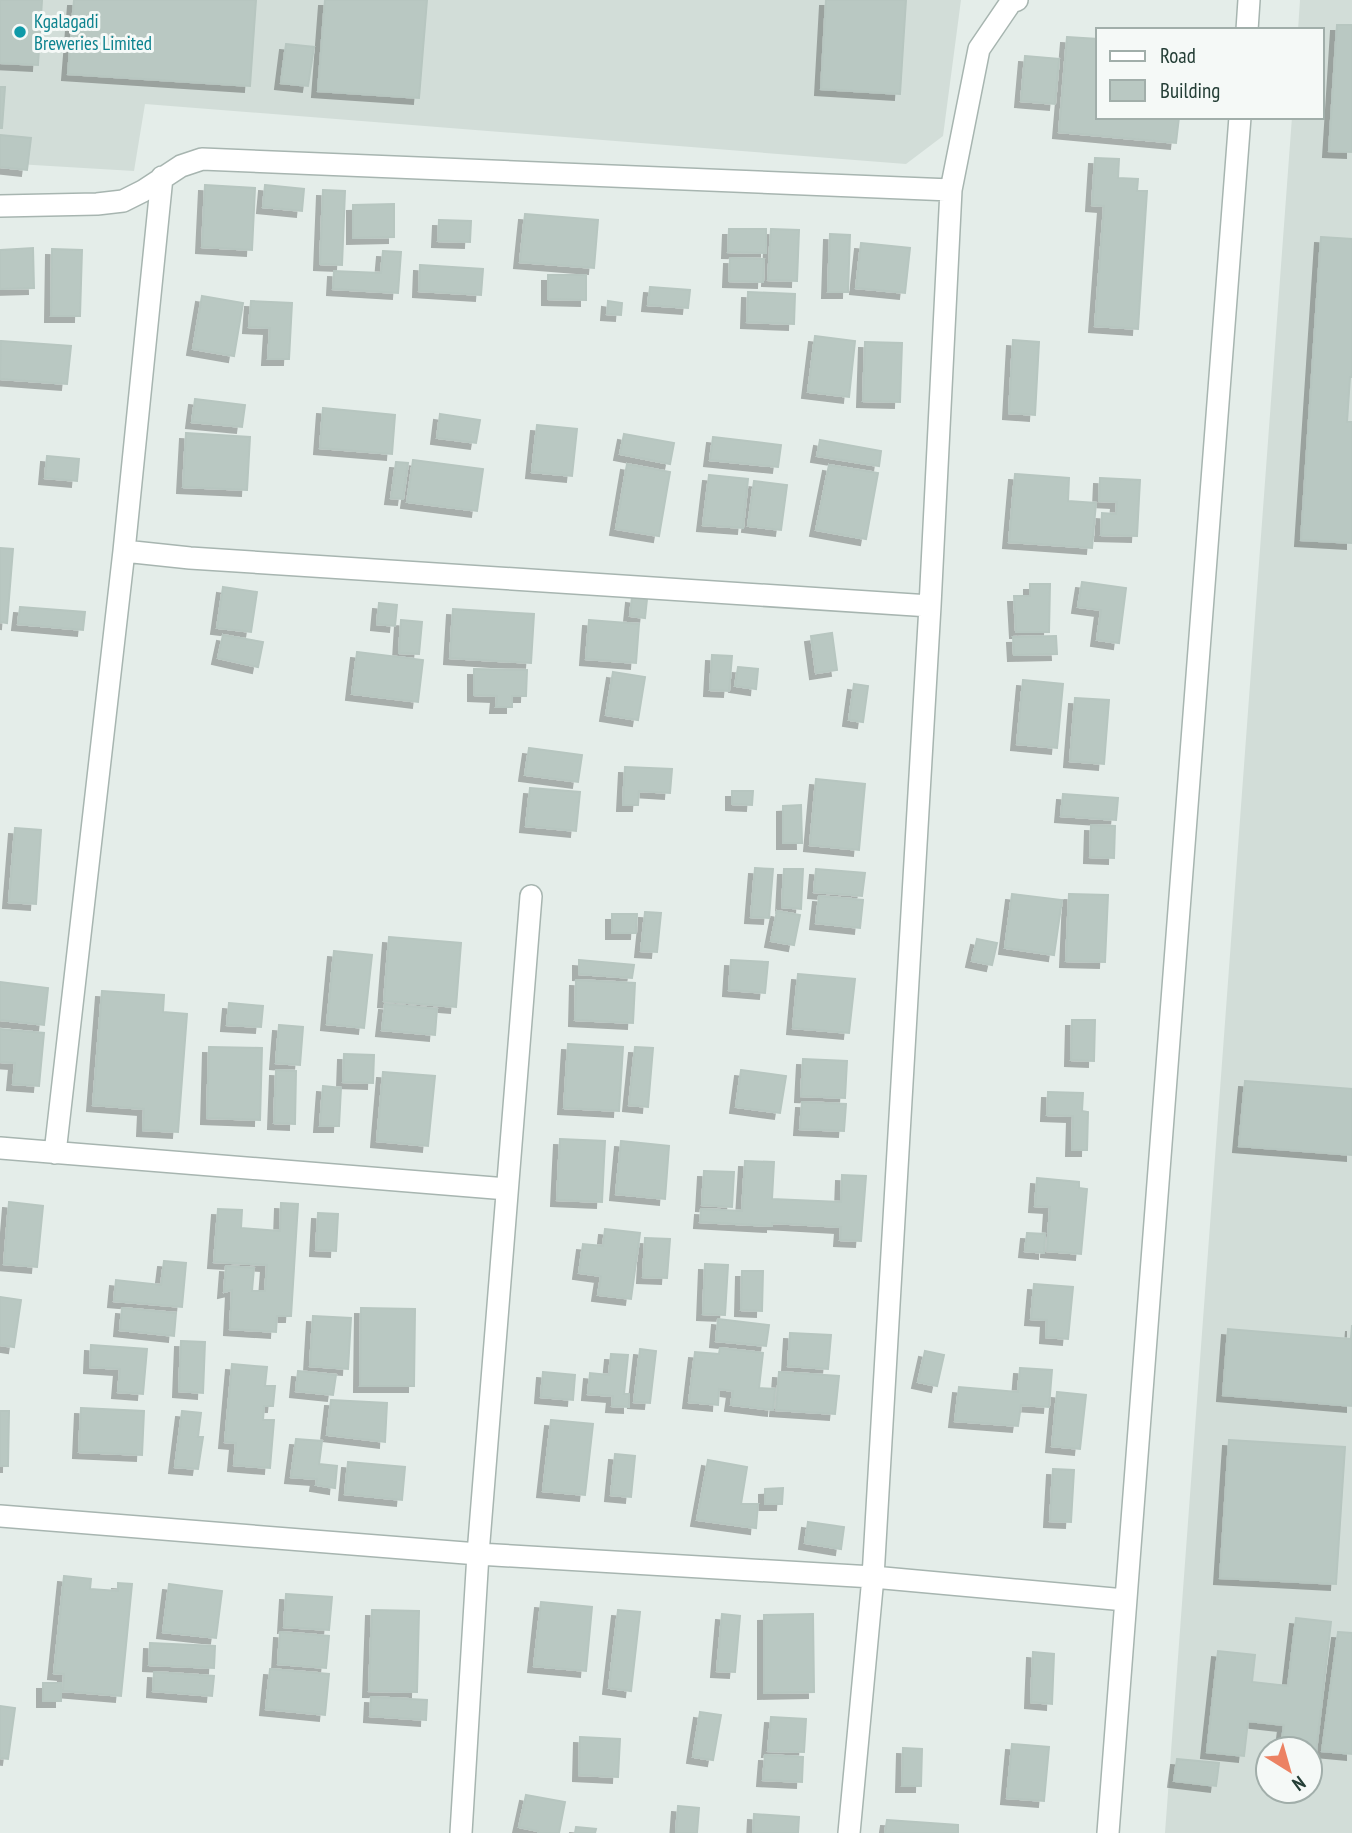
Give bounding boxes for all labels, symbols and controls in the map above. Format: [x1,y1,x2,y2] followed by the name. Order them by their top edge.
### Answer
[34,9,152,55] place label: Kgalagadi Breweries Limited
[12,24,28,40] marker: Kgalagadi Breweries Limited
[1096,28,1324,119] legend
[1160,42,1196,69] text: Road
[1160,77,1220,104] text: Building
[1254,1735,1324,1805] north arrow
[1288,1771,1311,1796] text: N

